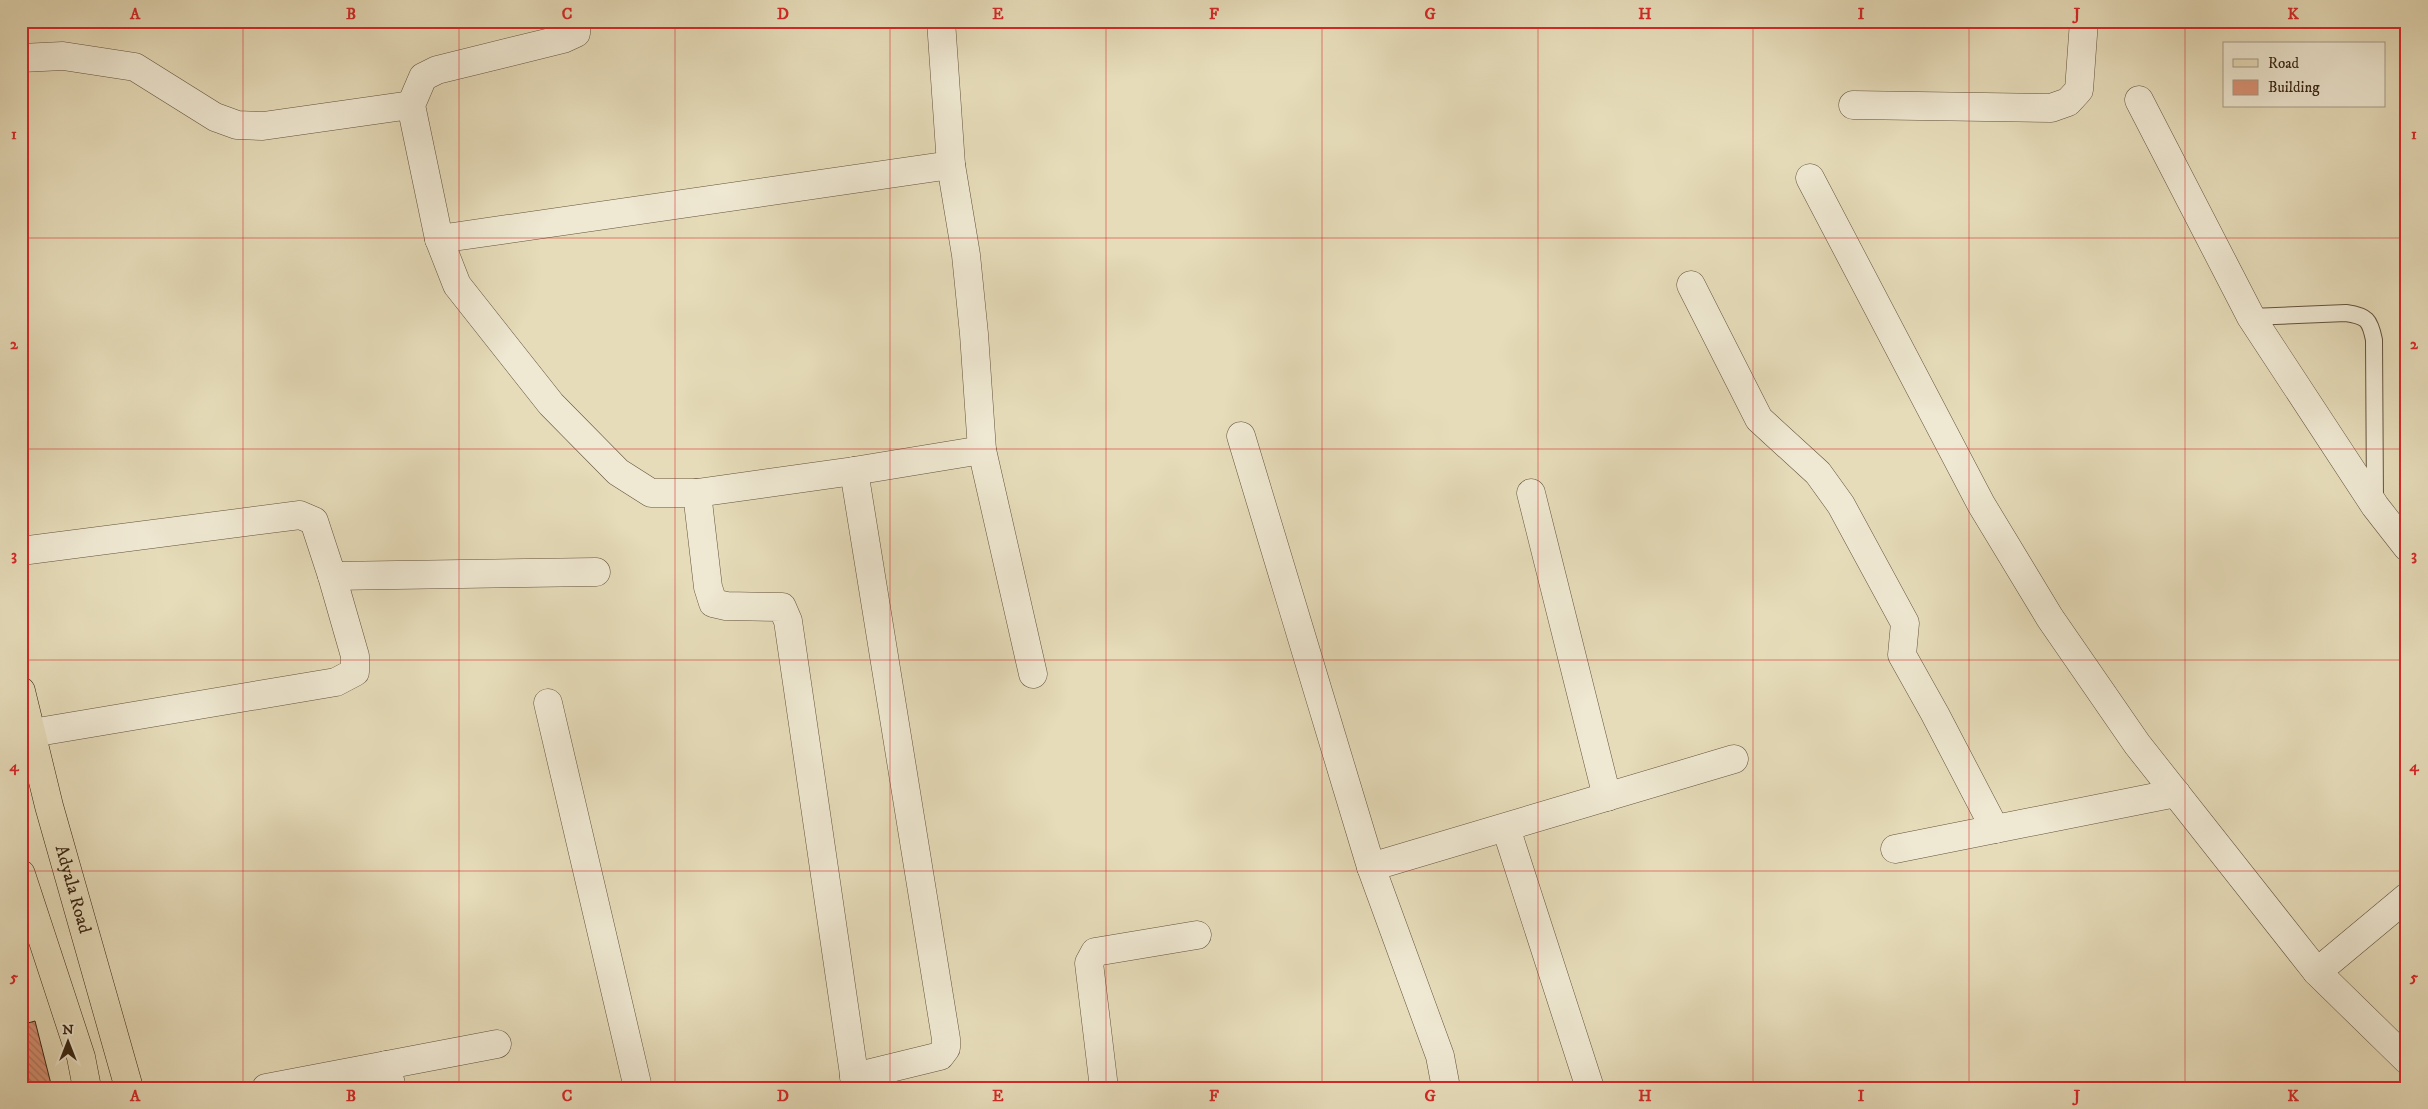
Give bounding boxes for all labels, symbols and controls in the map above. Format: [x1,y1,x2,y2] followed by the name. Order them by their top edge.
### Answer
[129,4,141,24] text: A
[346,4,356,24] text: B
[562,4,572,24] text: C
[777,4,789,24] text: D
[992,4,1004,24] text: E
[1209,4,1219,24] text: F
[1424,4,1436,24] text: G
[1638,4,1652,24] text: H
[1858,4,1865,24] text: I
[2072,4,2081,24] text: J
[2287,4,2299,24] text: K
[2223,42,2386,108] legend
[2268,54,2300,73] text: Road
[2268,78,2320,97] text: Building
[11,124,17,144] text: 1
[2411,124,2417,144] text: 1
[10,334,19,354] text: 2
[2410,334,2419,354] text: 2
[11,545,17,565] text: 3
[2411,545,2417,565] text: 3
[8,756,19,776] text: 4
[2408,756,2419,776] text: 4
[50,843,96,936] street label: Adyala Road
[9,967,18,987] text: 5
[2409,967,2418,987] text: 5
[42,1016,92,1066] north arrow
[62,1021,74,1039] text: N
[129,1086,141,1106] text: A
[346,1086,356,1106] text: B
[562,1086,572,1106] text: C
[777,1086,789,1106] text: D
[992,1086,1004,1106] text: E
[1209,1086,1219,1106] text: F
[1424,1086,1436,1106] text: G
[1638,1086,1652,1106] text: H
[1858,1086,1865,1106] text: I
[2072,1086,2081,1106] text: J
[2287,1086,2299,1106] text: K

